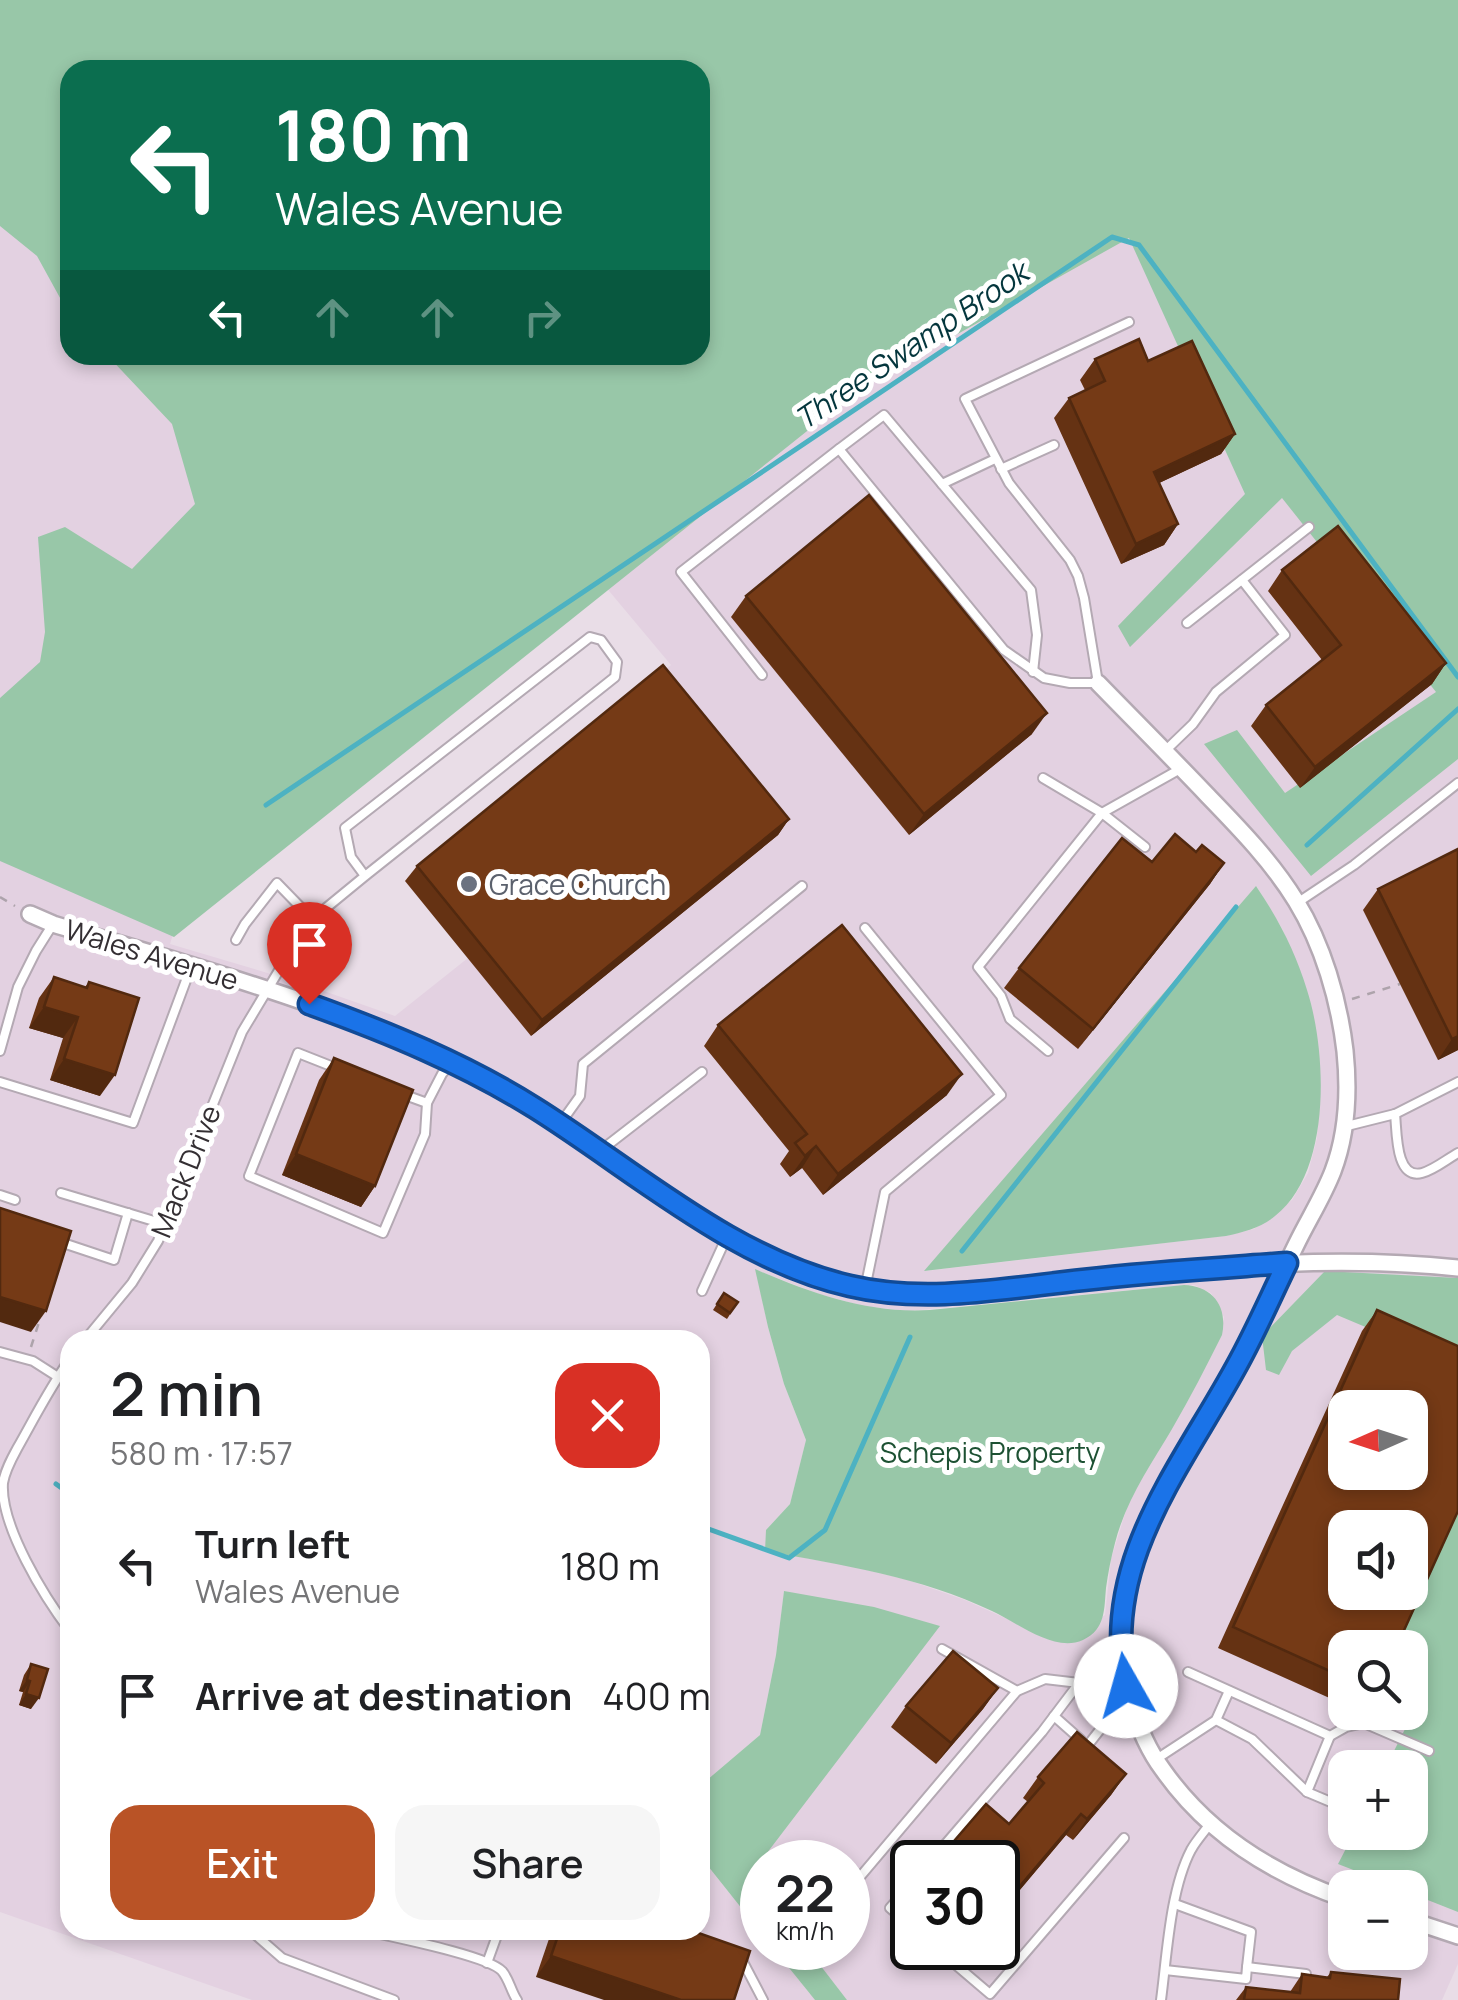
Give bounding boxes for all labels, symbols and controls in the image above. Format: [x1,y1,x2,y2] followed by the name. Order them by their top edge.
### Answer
[275,86,472,182] text: 180 m
[110,100,240,230] icon: left
[275,177,564,239] text: Wales Avenue
[786,249,1039,438] water label: Three Swamp Brook
[200,290,255,345] icon: left
[305,290,360,345] icon: ahead
[410,290,465,345] icon: ahead
[515,290,570,345] icon: right
[489,865,666,903] place label: Grace Church
[458,873,480,895] marker: Grace Church
[267,902,352,1005] pin
[61,910,243,998] street label: Wales Avenue
[282,917,337,972] icon: arrive
[141,1099,229,1243] street label: Mack Drive
[110,1352,263,1434] text: 2 min
[555,1363,660,1468] button: close
[1328,1390,1428,1490] north arrow
[1328,1390,1428,1970] map controls
[110,1431,293,1475] text: 580 m · 17:57
[880,1433,1101,1471] park label: Schepis Property
[1328,1510,1428,1610] button: sound
[195,1517,351,1569] text: Turn left
[110,1538,165,1593] icon: left
[560,1539,660,1591] text: 180 m
[195,1569,400,1613] text: Wales Avenue
[1328,1630,1428,1730] button: search
[1074,1634,1178,1738] position arrow
[110,1668,165,1723] icon: arrive
[195,1669,572,1721] text: Arrive at destination
[602,1669,711,1721] text: 400 m
[1328,1750,1428,1850] button: +
[110,1805,375,1920] button: Exit
[395,1805,660,1920] button: Share
[890,1840,1020,1970] speed limit sign: 30
[775,1859,835,1927] text: 22
[1328,1870,1428,1970] button: −
[776,1913,834,1948] text: km/h

